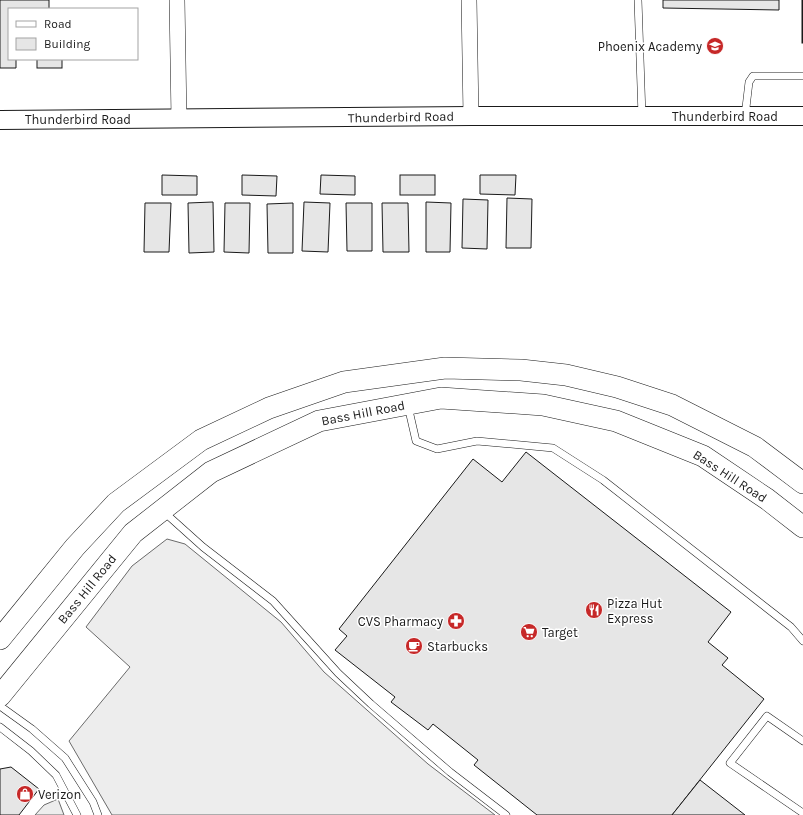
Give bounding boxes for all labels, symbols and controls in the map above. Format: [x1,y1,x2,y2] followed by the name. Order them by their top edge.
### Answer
[8,8,138,60] legend
[44,17,72,31] text: Road
[705,36,725,56] school or university icon: Phoenix Academy
[44,37,91,51] text: Building
[598,39,702,54] place label: Phoenix Academy
[348,109,454,125] street label: Thunderbird Road
[672,109,778,124] street label: Thunderbird Road
[25,112,131,127] street label: Thunderbird Road
[320,398,406,428] street label: Bass Hill Road
[690,447,770,505] street label: Bass Hill Road
[54,551,120,627] street label: Bass Hill Road
[607,596,662,626] place label: Pizza Hut Express
[584,600,604,620] restaurant icon: Pizza Hut Express
[446,611,466,631] pharmacy icon: CVS Pharmacy
[358,614,443,629] place label: CVS Pharmacy
[519,622,539,642] supermarket icon: Target
[542,625,578,640] place label: Target
[404,636,424,656] cafe icon: Starbucks
[427,639,488,654] place label: Starbucks
[15,784,35,804] shop icon: Verizon
[38,787,81,802] place label: Verizon

